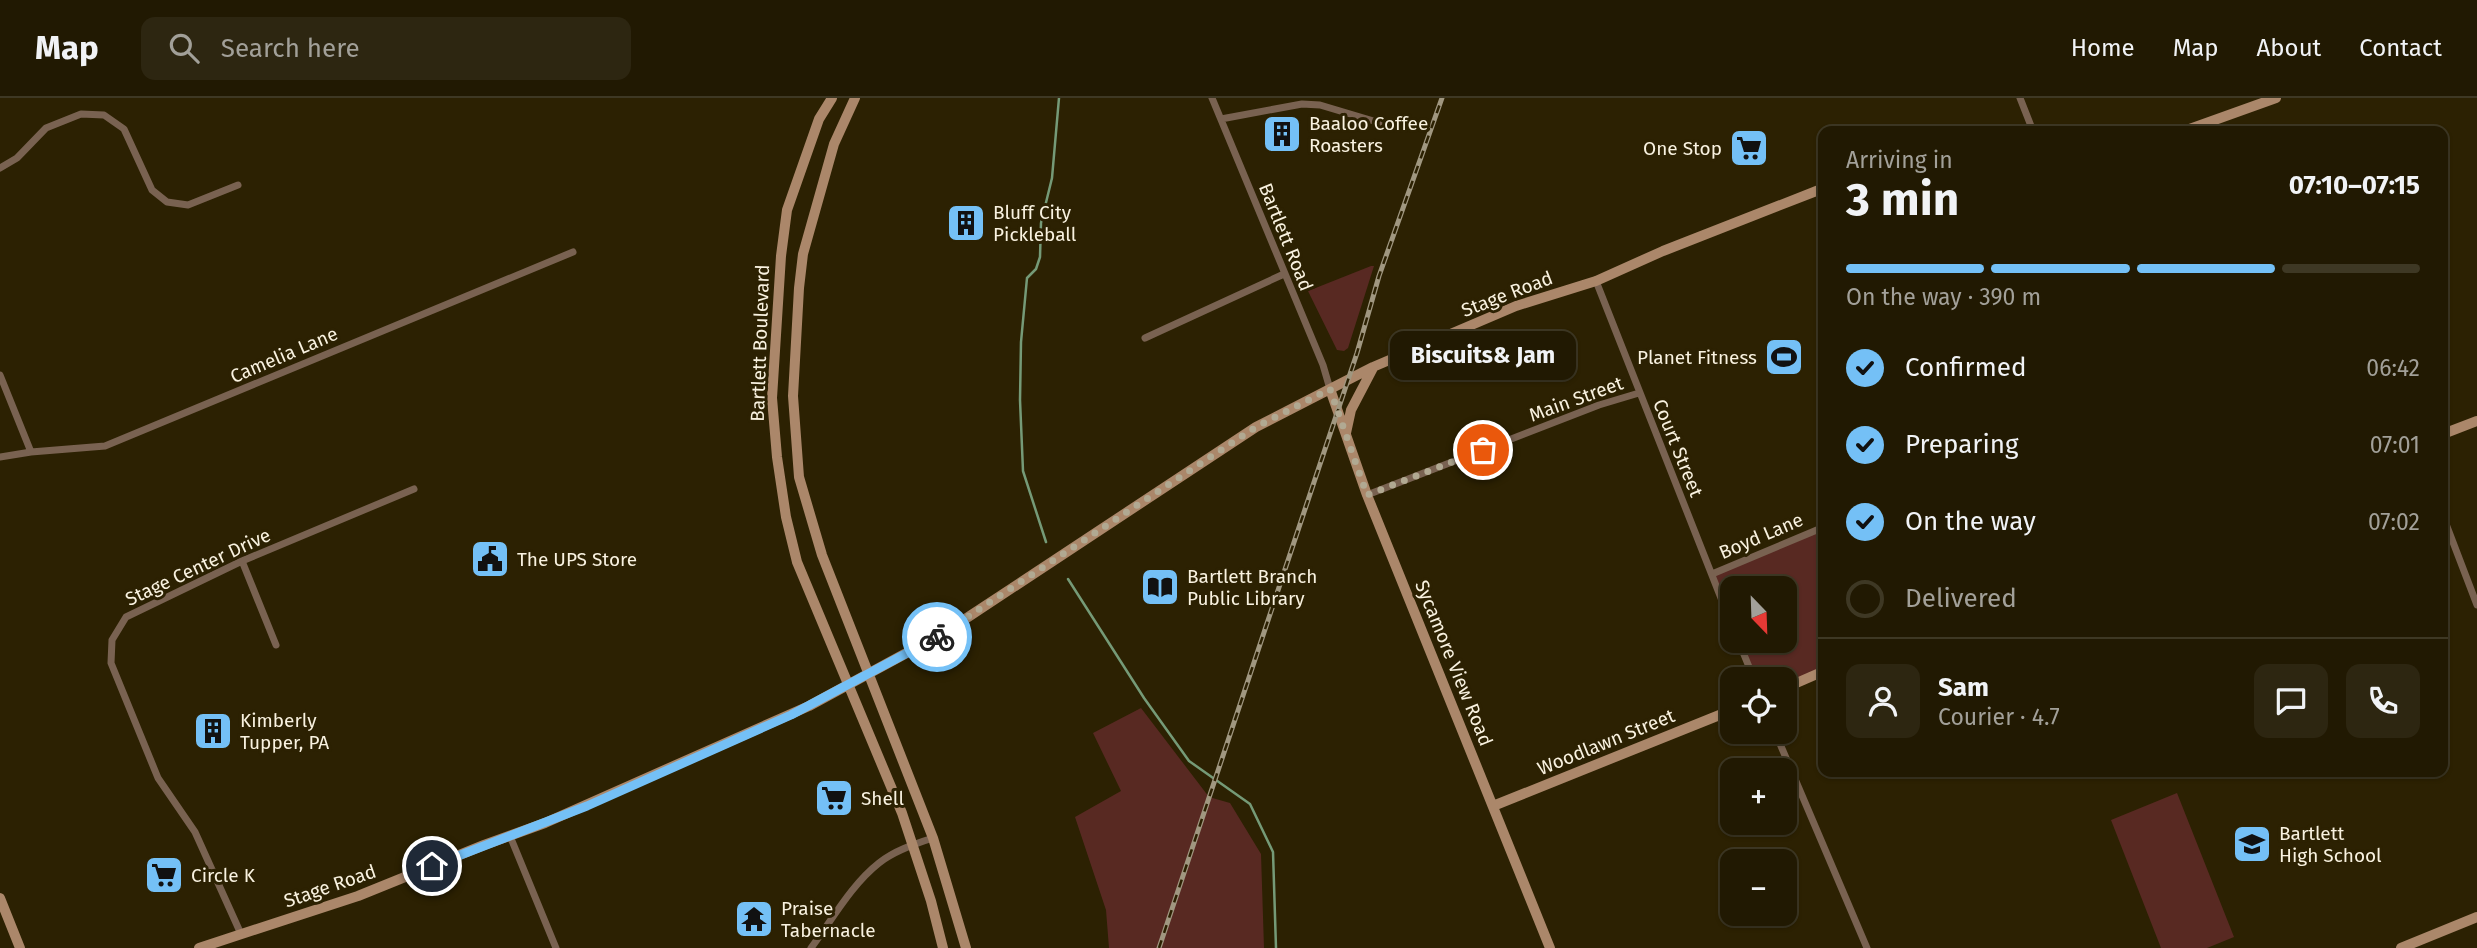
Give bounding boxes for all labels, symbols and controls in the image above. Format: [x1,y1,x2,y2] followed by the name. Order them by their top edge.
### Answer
[141,17,631,80] search box
[35,28,99,68] text: Map
[165,29,203,67] icon: search
[221,33,360,64] text: Search here
[2071,34,2135,62] text: Home
[2173,34,2219,62] text: Map
[2257,34,2321,62] text: About
[2359,34,2442,62] text: Contact
[1309,112,1428,157] place label: Baaloo Coffee Roasters
[1261,113,1303,155] building icon: Baaloo Coffee Roasters
[1728,127,1770,169] supermarket icon: One Stop
[1643,137,1722,160] place label: One Stop
[1846,146,1953,174] text: Arriving in
[2289,170,2420,201] text: 07:10–07:15
[1846,172,1959,227] text: 3 min
[1254,180,1318,294] street label: Bartlett Road
[993,201,1077,246] place label: Bluff City Pickleball
[945,202,987,244] building icon: Bluff City Pickleball
[746,264,774,422] street label: Bartlett Boulevard
[1458,266,1556,322] street label: Stage Road
[1846,283,2041,311] text: On the way · 390 m
[227,322,341,388] street label: Camelia Lane
[1390,331,1576,380] callout: Biscuits& Jam
[1763,336,1805,378] sports icon: Planet Fitness
[1411,341,1555,369] text: Biscuits& Jam
[1637,346,1757,369] place label: Planet Fitness
[1846,349,1884,387] icon: check
[1905,352,2026,383] text: Confirmed
[2366,354,2420,382] text: 06:42
[1526,371,1626,427] street label: Main Street
[1648,396,1708,500] street label: Court Street
[1453,420,1513,480] pin
[1846,426,1884,464] icon: check
[1905,429,2018,460] text: Preparing
[1464,431,1502,469] icon: bag
[2370,431,2420,459] text: 07:01
[1846,503,1884,541] icon: check
[1905,506,2036,537] text: On the way
[1715,508,1807,564] street label: Boyd Lane
[2368,508,2420,536] text: 07:02
[122,523,274,611] street label: Stage Center Drive
[469,538,511,580] public building icon: The UPS Store
[517,548,637,571] place label: The UPS Store
[1187,565,1317,610] place label: Bartlett Branch Public Library
[1139,566,1181,608] library icon: Bartlett Branch Public Library
[1720,576,1797,653] north arrow
[1720,576,1797,926] map controls
[1410,577,1498,749] street label: Sycamore View Road
[1905,583,2017,614] text: Delivered
[902,602,972,672] courier
[918,618,956,656] icon: bike
[1846,664,1920,738] button: person
[2254,664,2328,738] button: chat
[2346,664,2420,738] button: phone
[1720,667,1797,744] button: locate
[1938,672,1989,703] text: Sam
[1938,703,2060,731] text: Courier · 4.7
[1534,704,1678,780] street label: Woodlawn Street
[240,709,329,754] place label: Kimberly Tupper, PA
[192,710,234,752] building icon: Kimberly Tupper, PA
[1720,758,1797,835] button: +
[813,777,855,819] supermarket icon: Shell
[861,787,904,810] place label: Shell
[2279,822,2382,867] place label: Bartlett High School
[2231,823,2273,865] school or university icon: Bartlett High School
[402,836,462,896] pin
[413,847,451,885] icon: home
[1720,849,1797,926] button: −
[143,854,185,896] supermarket icon: Circle K
[281,859,379,913] street label: Stage Road
[191,864,256,887] place label: Circle K
[781,897,876,942] place label: Praise Tabernacle
[733,898,775,940] temple icon: Praise Tabernacle

